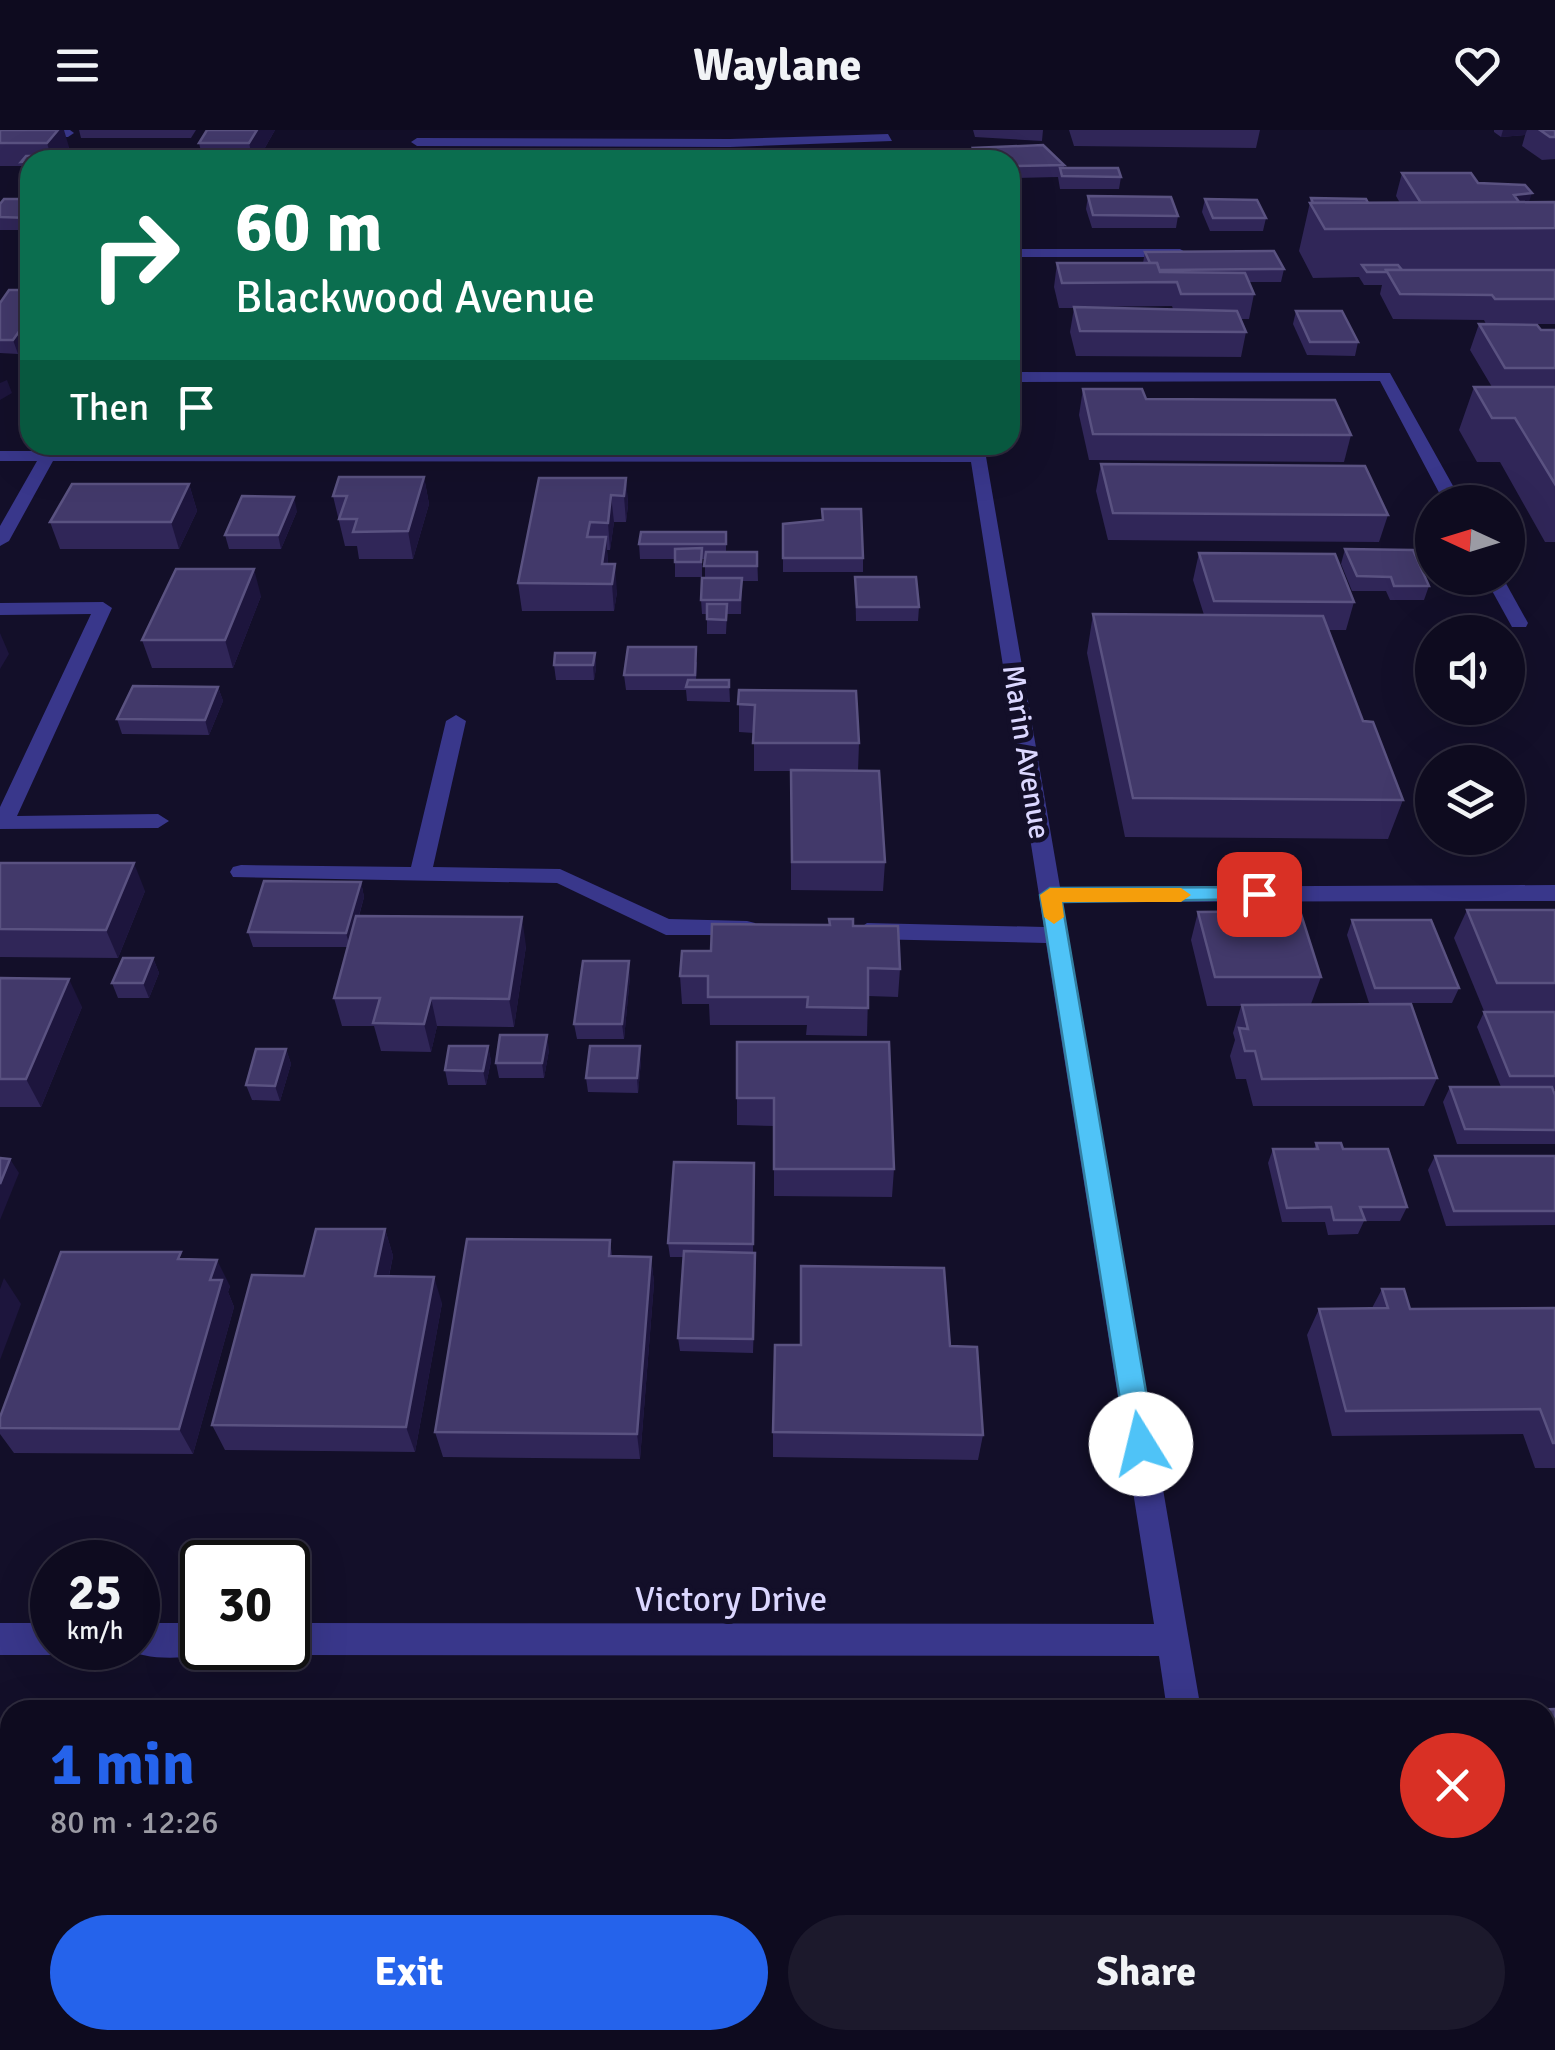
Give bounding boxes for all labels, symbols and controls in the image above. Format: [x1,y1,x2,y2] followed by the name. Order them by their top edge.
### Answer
[50,38,105,93] icon: menu
[693,38,862,93] text: Waylane
[1450,38,1505,93] icon: heart
[235,184,383,270] text: 60 m
[70,190,200,320] icon: right
[235,270,595,325] text: Blackwood Avenue
[169,380,224,435] icon: arrive
[70,384,149,431] text: Then
[1415,485,1525,595] north arrow
[1415,485,1525,855] map controls
[1415,615,1525,725] button: sound
[994,662,1058,842] street label: Marin Avenue
[1415,745,1525,855] button: layers
[1217,852,1302,937] pin
[1232,867,1287,922] icon: arrive
[1089,1392,1193,1496] position arrow
[180,1540,310,1670] speed limit sign: 30
[68,1562,122,1624] text: 25
[635,1578,827,1621] street label: Victory Drive
[67,1615,123,1646] text: km/h
[50,1728,195,1802] text: 1 min
[1400,1733,1505,1838] button: close
[50,1803,219,1842] text: 80 m · 12:26
[50,1915,768,2030] button: Exit
[788,1915,1505,2030] button: Share

